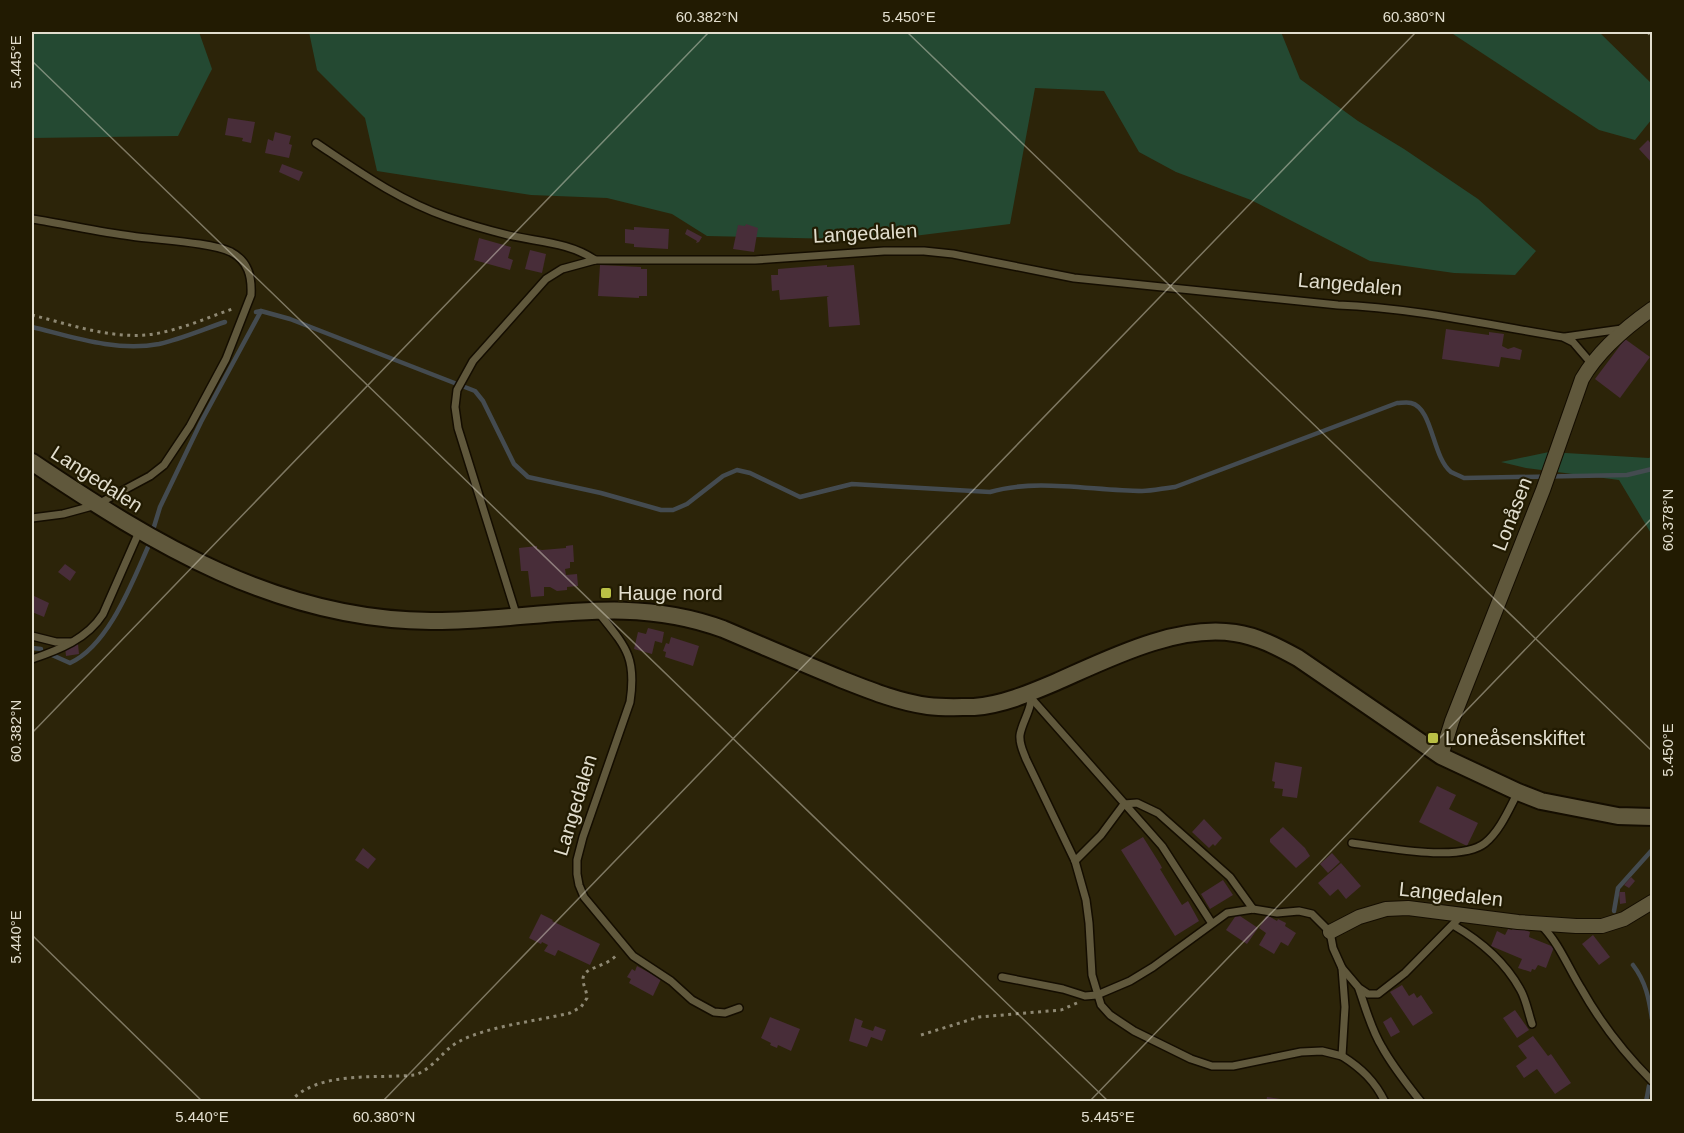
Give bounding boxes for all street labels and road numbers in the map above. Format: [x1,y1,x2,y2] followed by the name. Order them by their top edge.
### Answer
[812,219,918,247] street label: Langedalen
[1297,268,1403,300] street label: Langedalen
[47,441,147,517] street label: Langedalen
[1488,474,1536,554] street label: Lonåsen
[549,752,601,858] street label: Langedalen
[1398,878,1504,910] street label: Langedalen

